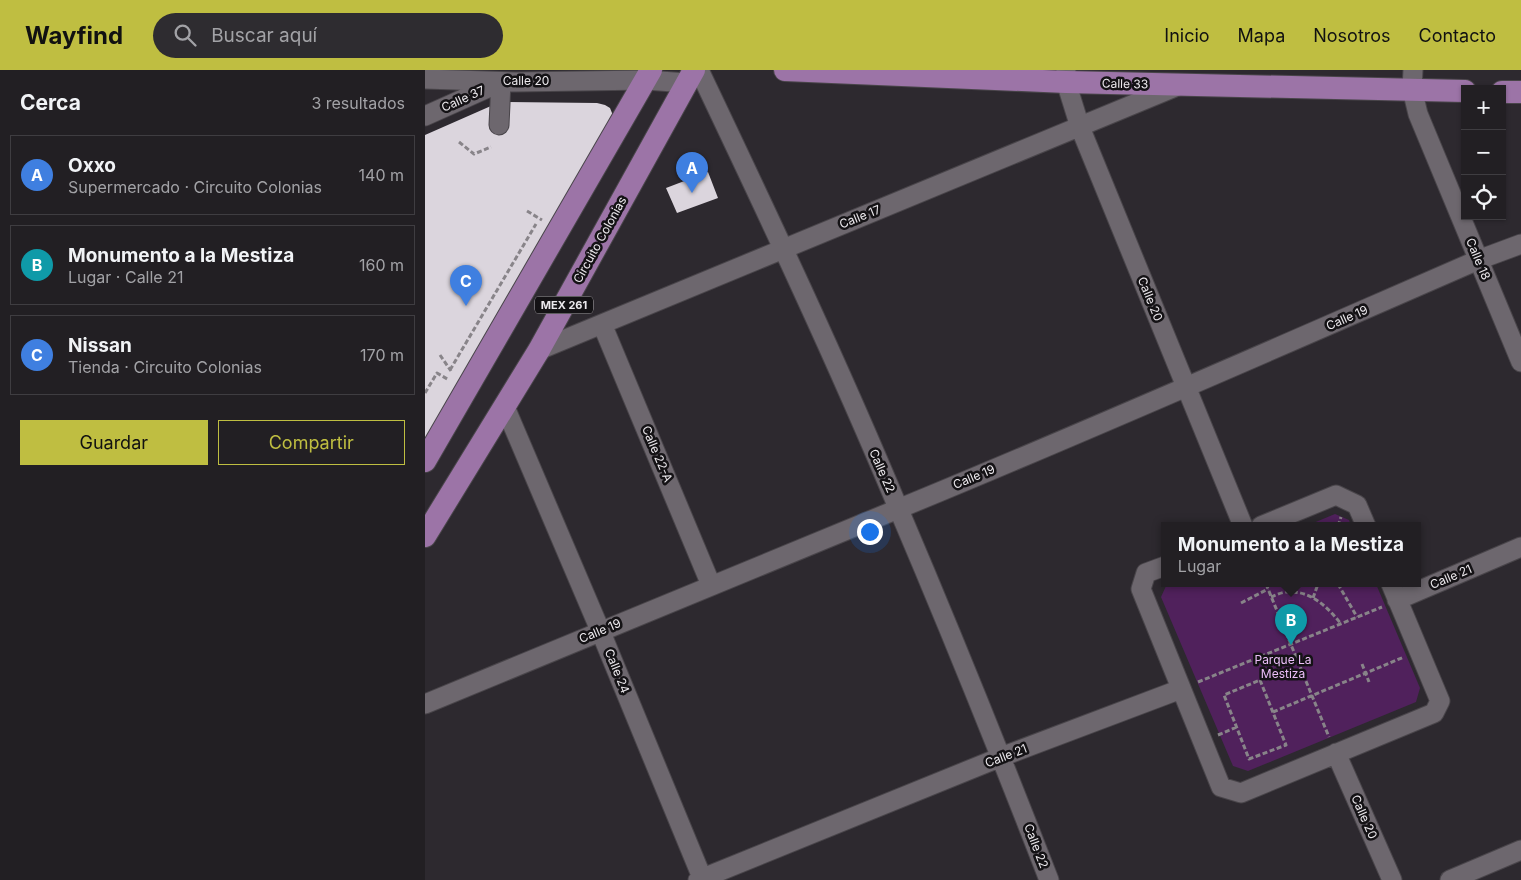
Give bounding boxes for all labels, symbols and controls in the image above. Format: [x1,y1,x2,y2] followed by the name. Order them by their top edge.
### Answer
[153,13,503,58] search box
[25,21,123,50] text: Wayfind
[171,21,199,49] icon: search
[211,24,317,47] text: Buscar aquí
[1164,25,1210,46] text: Inicio
[1238,25,1285,46] text: Mapa
[1313,25,1391,46] text: Nosotros
[1419,25,1496,46] text: Contacto
[503,73,549,88] street label: Calle 20
[1102,76,1148,91] street label: Calle 33
[439,82,487,115] street label: Calle 37
[1461,85,1506,220] map controls
[1461,85,1506,130] button: +
[20,90,81,115] text: Cerca
[311,93,405,113] text: 3 resultados
[1461,130,1506,175] button: −
[676,152,708,193] pin: A
[68,154,116,177] text: Oxxo
[31,165,43,185] text: A
[359,165,404,185] text: 140 m
[1461,175,1506,220] button: locate
[68,177,322,197] text: Supermercado · Circuito Colonias
[570,194,629,286] street label: Circuito Colonias
[837,201,883,232] street label: Calle 17
[1463,236,1494,282] street label: Calle 18
[68,244,294,267] text: Monumento a la Mestiza
[32,255,42,275] text: B
[359,255,404,275] text: 160 m
[450,265,482,306] pin: C
[68,267,183,287] text: Lugar · Calle 21
[1135,274,1166,323] street label: Calle 20
[535,296,593,314] road number: MEX 261
[1324,302,1370,333] street label: Calle 19
[68,334,132,357] text: Nissan
[31,345,43,365] text: C
[360,345,404,365] text: 170 m
[68,357,262,377] text: Tienda · Circuito Colonias
[20,420,208,465] button: Guardar
[218,420,405,465] button: Compartir
[639,423,676,484] street label: Calle 22-A
[866,447,899,495] street label: Calle 22
[951,461,997,492] street label: Calle 19
[857,519,883,545] your location
[1161,522,1421,587] popup
[1178,533,1404,556] text: Monumento a la Mestiza
[1178,556,1221,576] text: Lugar
[1428,561,1474,592] street label: Calle 21
[1275,604,1307,645] pin: B
[577,615,623,646] street label: Calle 19
[602,646,633,695] street label: Calle 24
[1254,652,1312,681] park label: Parque La Mestiza
[983,741,1029,770] street label: Calle 21
[1348,792,1381,841] street label: Calle 20
[1021,822,1052,870] street label: Calle 22

